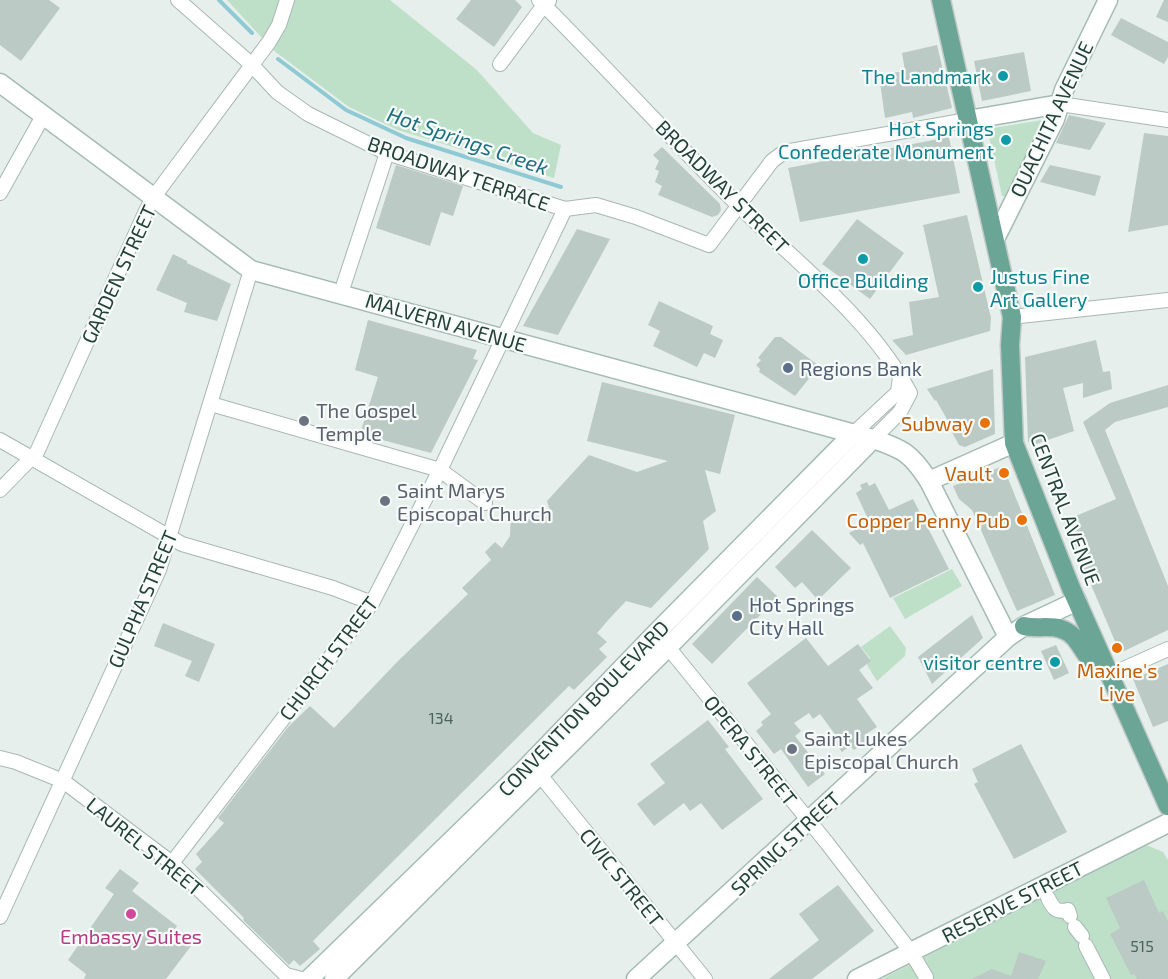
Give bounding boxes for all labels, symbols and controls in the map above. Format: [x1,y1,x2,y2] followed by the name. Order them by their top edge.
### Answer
[1004,37,1098,201] street label: OUACHITA AVENUE
[862,64,991,88] place label: The Landmark
[996,69,1010,83] marker: The Landmark
[384,101,552,179] water label: Hot Springs Creek
[652,115,795,258] street label: BROADWAY STREET
[778,116,994,163] place label: Hot Springs Confederate Monument
[365,131,553,215] street label: BROADWAY TERRACE
[999,133,1013,147] marker: Hot Springs Confederate Monument
[76,201,161,347] street label: GARDEN STREET
[856,252,870,266] marker: Office Building
[990,264,1090,311] place label: Justus Fine Art Gallery
[798,268,928,292] place label: Office Building
[971,280,985,294] marker: Justus Fine Art Gallery
[363,288,529,356] street label: MALVERN AVENUE
[800,356,922,380] place label: Regions Bank
[781,361,795,375] marker: Regions Bank
[316,398,417,445] place label: The Gospel Temple
[901,411,973,435] place label: Subway
[297,414,311,428] marker: The Gospel Temple
[978,416,992,430] marker: Subway
[1026,430,1106,588] street label: CENTRAL AVENUE
[945,461,992,485] place label: Vault
[997,466,1011,480] marker: Vault
[397,478,552,525] place label: Saint Marys Episcopal Church
[378,494,392,508] marker: Saint Marys Episcopal Church
[846,508,1010,532] place label: Copper Penny Pub
[1015,513,1029,527] marker: Copper Penny Pub
[102,526,182,671] street label: GULPHA STREET
[274,591,383,725] street label: CHURCH STREET
[749,592,855,639] place label: Hot Springs City Hall
[730,609,744,623] marker: Hot Springs City Hall
[493,615,673,801] street label: CONVENTION BOULEVARD
[1110,641,1124,655] marker: Maxine's Live
[923,650,1043,674] place label: visitor centre
[1048,655,1062,669] marker: visitor centre
[1077,658,1157,705] place label: Maxine's Live
[699,690,803,810] street label: OPERA STREET
[428,708,454,727] house number: 134
[804,726,959,773] place label: Saint Lukes Episcopal Church
[785,742,799,756] marker: Saint Lukes Episcopal Church
[725,786,845,900] street label: SPRING STREET
[82,792,208,901] street label: LAUREL STREET
[575,823,669,931] street label: CIVIC STREET
[937,855,1087,947] street label: RESERVE STREET
[124,907,138,921] marker: Embassy Suites
[60,924,202,948] place label: Embassy Suites
[1130,936,1154,955] house number: 515

